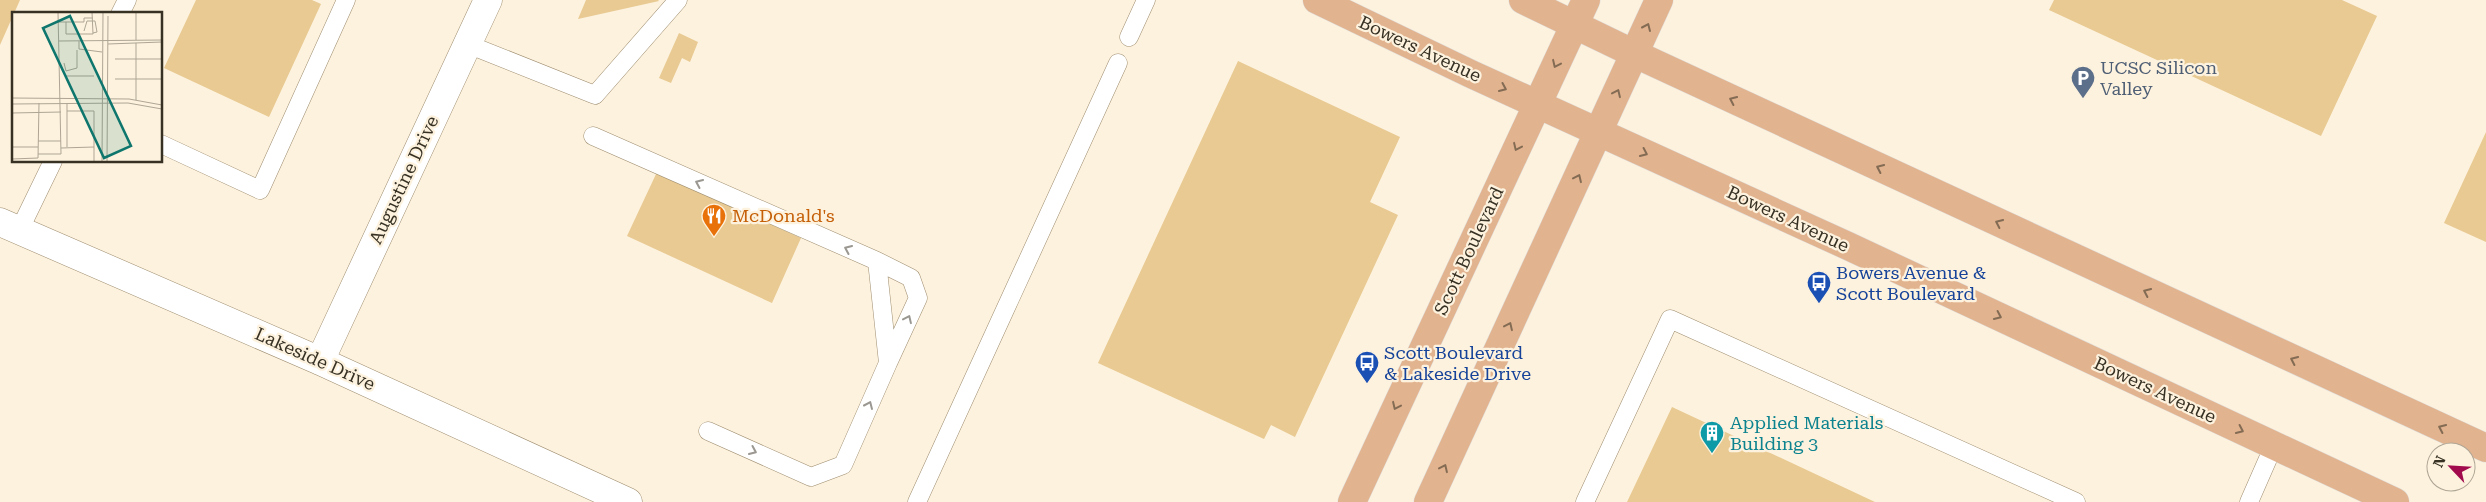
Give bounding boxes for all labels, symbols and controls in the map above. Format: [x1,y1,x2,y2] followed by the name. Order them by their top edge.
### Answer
[1356,11,1485,86] street label: Bowers Avenue
[12,12,162,162] inset map
[1641,23,1652,32] one-way arrow
[2100,57,2217,99] place label: UCSC Silicon Valley
[1552,59,1563,68] one-way arrow
[2070,65,2096,99] parking icon: UCSC Silicon Valley
[1498,82,1507,93] one-way arrow
[1611,89,1621,98] one-way arrow
[1729,95,1738,106] one-way arrow
[365,112,443,247] street label: Augustine Drive
[1513,142,1523,151] one-way arrow
[1639,146,1648,157] one-way arrow
[1876,164,1885,175] one-way arrow
[1572,174,1582,183] one-way arrow
[695,178,704,189] one-way arrow
[1724,181,1853,256] street label: Bowers Avenue
[1430,183,1508,318] street label: Scott Boulevard
[701,203,727,237] restaurant icon: McDonald's
[732,205,835,226] place label: McDonald's
[1995,219,2004,230] one-way arrow
[844,244,853,255] one-way arrow
[1836,262,1986,304] place label: Bowers Avenue & Scott Boulevard
[1806,270,1832,304] bus stop icon: Bowers Avenue & Scott Boulevard
[2143,287,2152,298] one-way arrow
[1993,310,2002,321] one-way arrow
[902,315,913,324] one-way arrow
[1503,322,1514,331] one-way arrow
[252,323,379,394] street label: Lakeside Drive
[1384,342,1531,384] place label: Scott Boulevard & Lakeside Drive
[1354,350,1380,384] bus stop icon: Scott Boulevard & Lakeside Drive
[2091,352,2220,427] street label: Bowers Avenue
[2290,355,2299,366] one-way arrow
[1393,400,1403,409] one-way arrow
[863,401,873,410] one-way arrow
[1730,412,1883,454] place label: Applied Materials Building 3
[1699,420,1725,454] building icon: Applied Materials Building 3
[2235,423,2244,434] one-way arrow
[2438,423,2447,434] one-way arrow
[2426,442,2476,492] north arrow
[748,444,757,455] one-way arrow
[2430,453,2449,470] text: N
[1437,464,1448,473] one-way arrow

